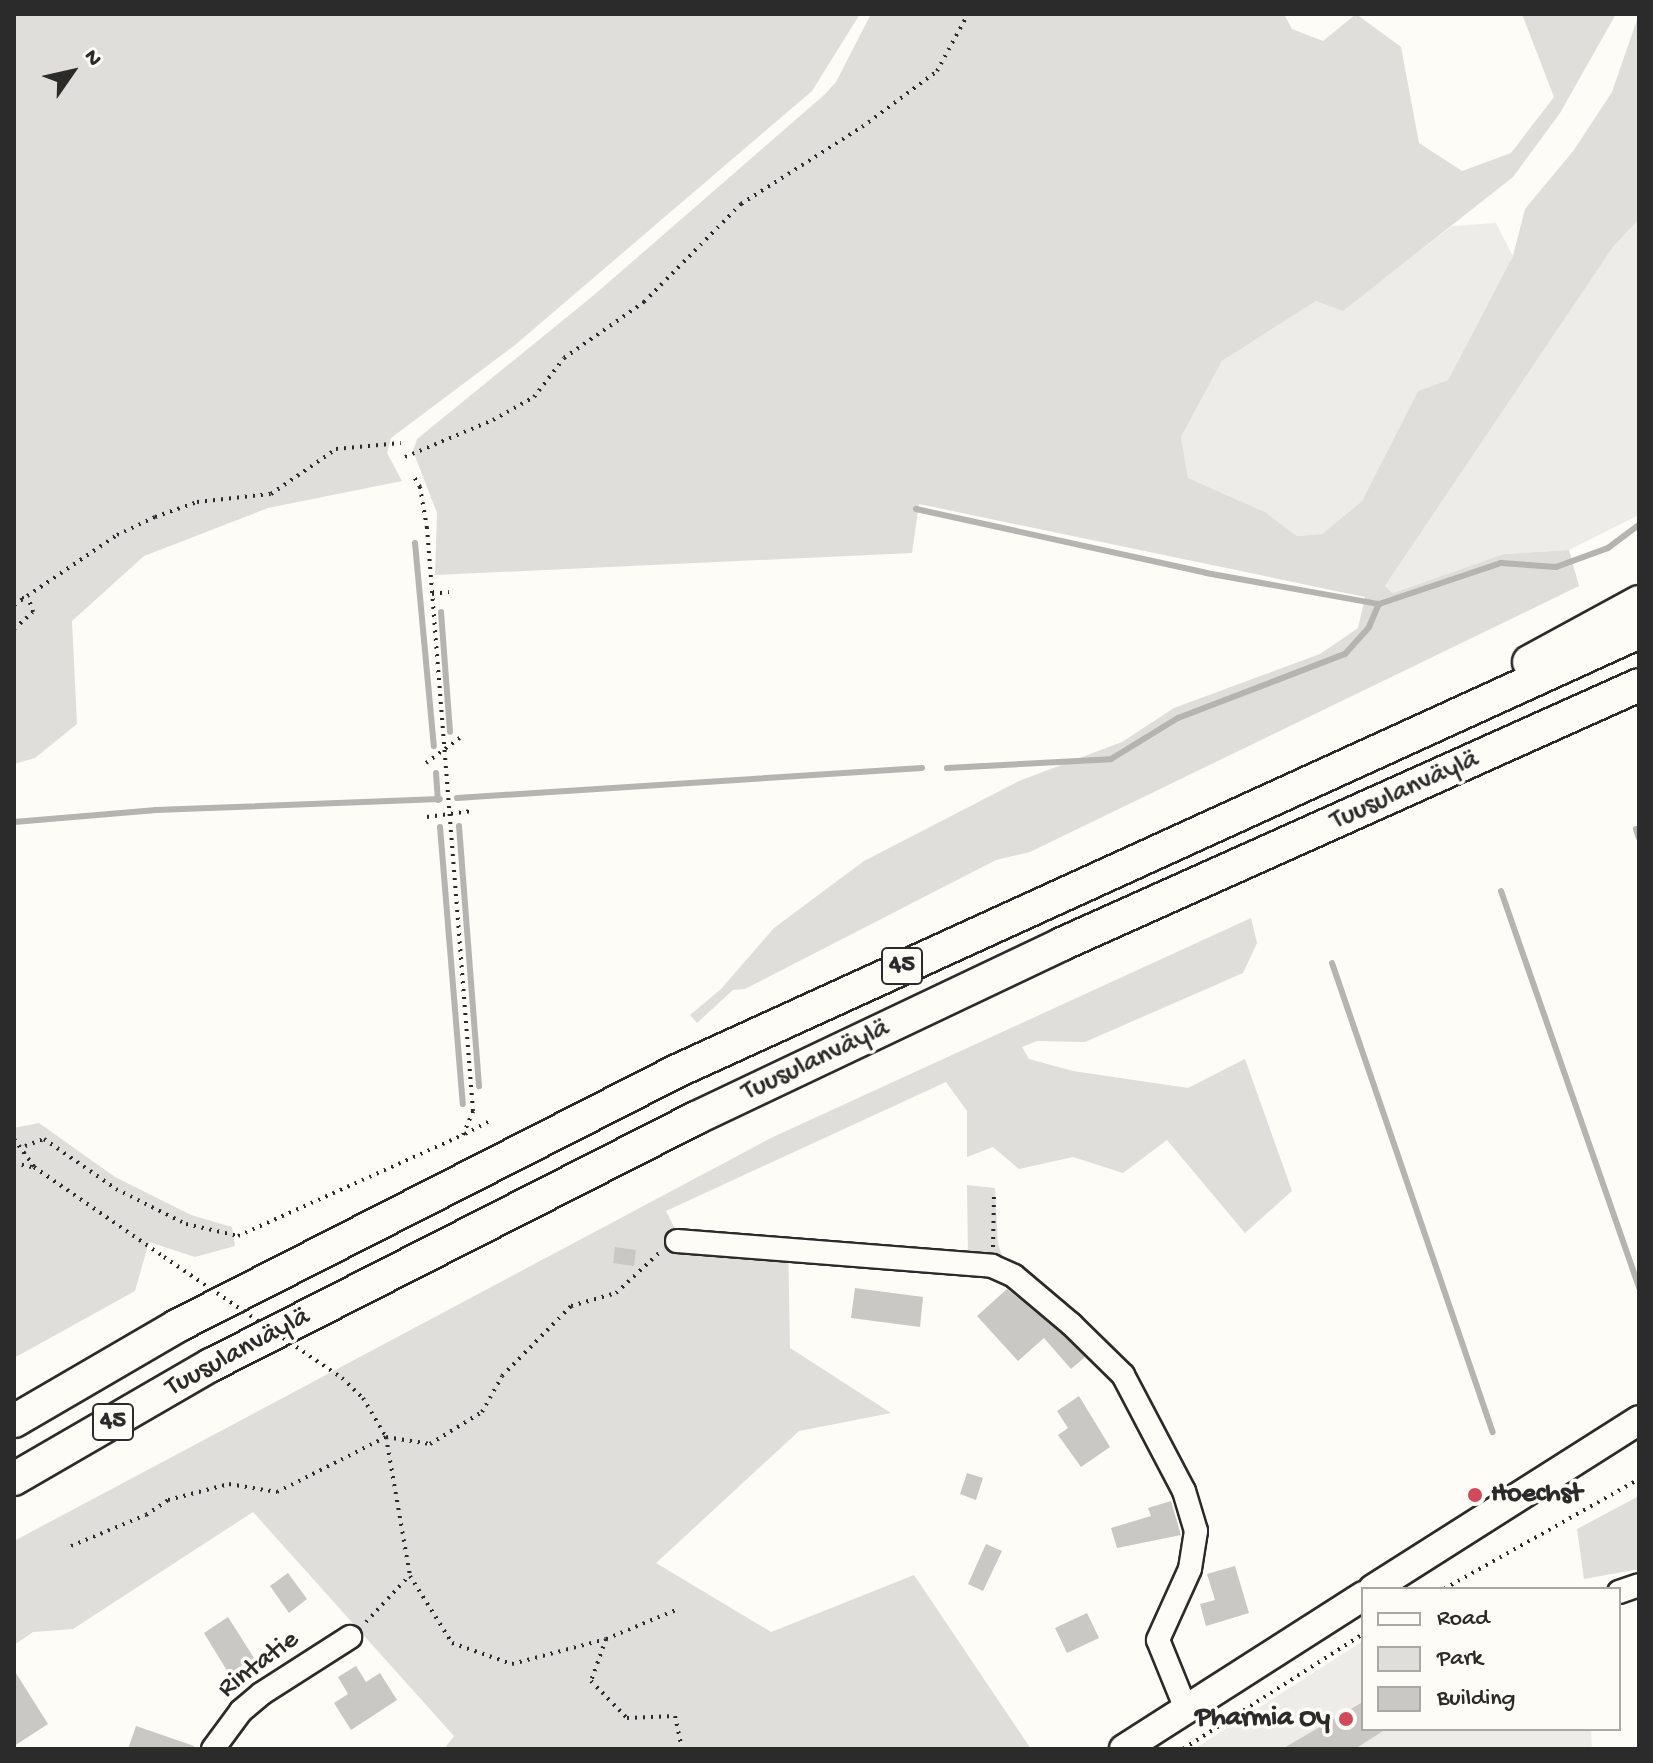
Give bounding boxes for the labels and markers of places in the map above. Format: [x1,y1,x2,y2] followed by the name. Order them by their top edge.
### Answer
[1491,1478,1582,1512] place label: Hoechst
[1466,1486,1484,1504] marker: Hoechst
[1195,1702,1330,1736] place label: Pharmia Oy
[1337,1710,1355,1728] marker: Pharmia Oy

